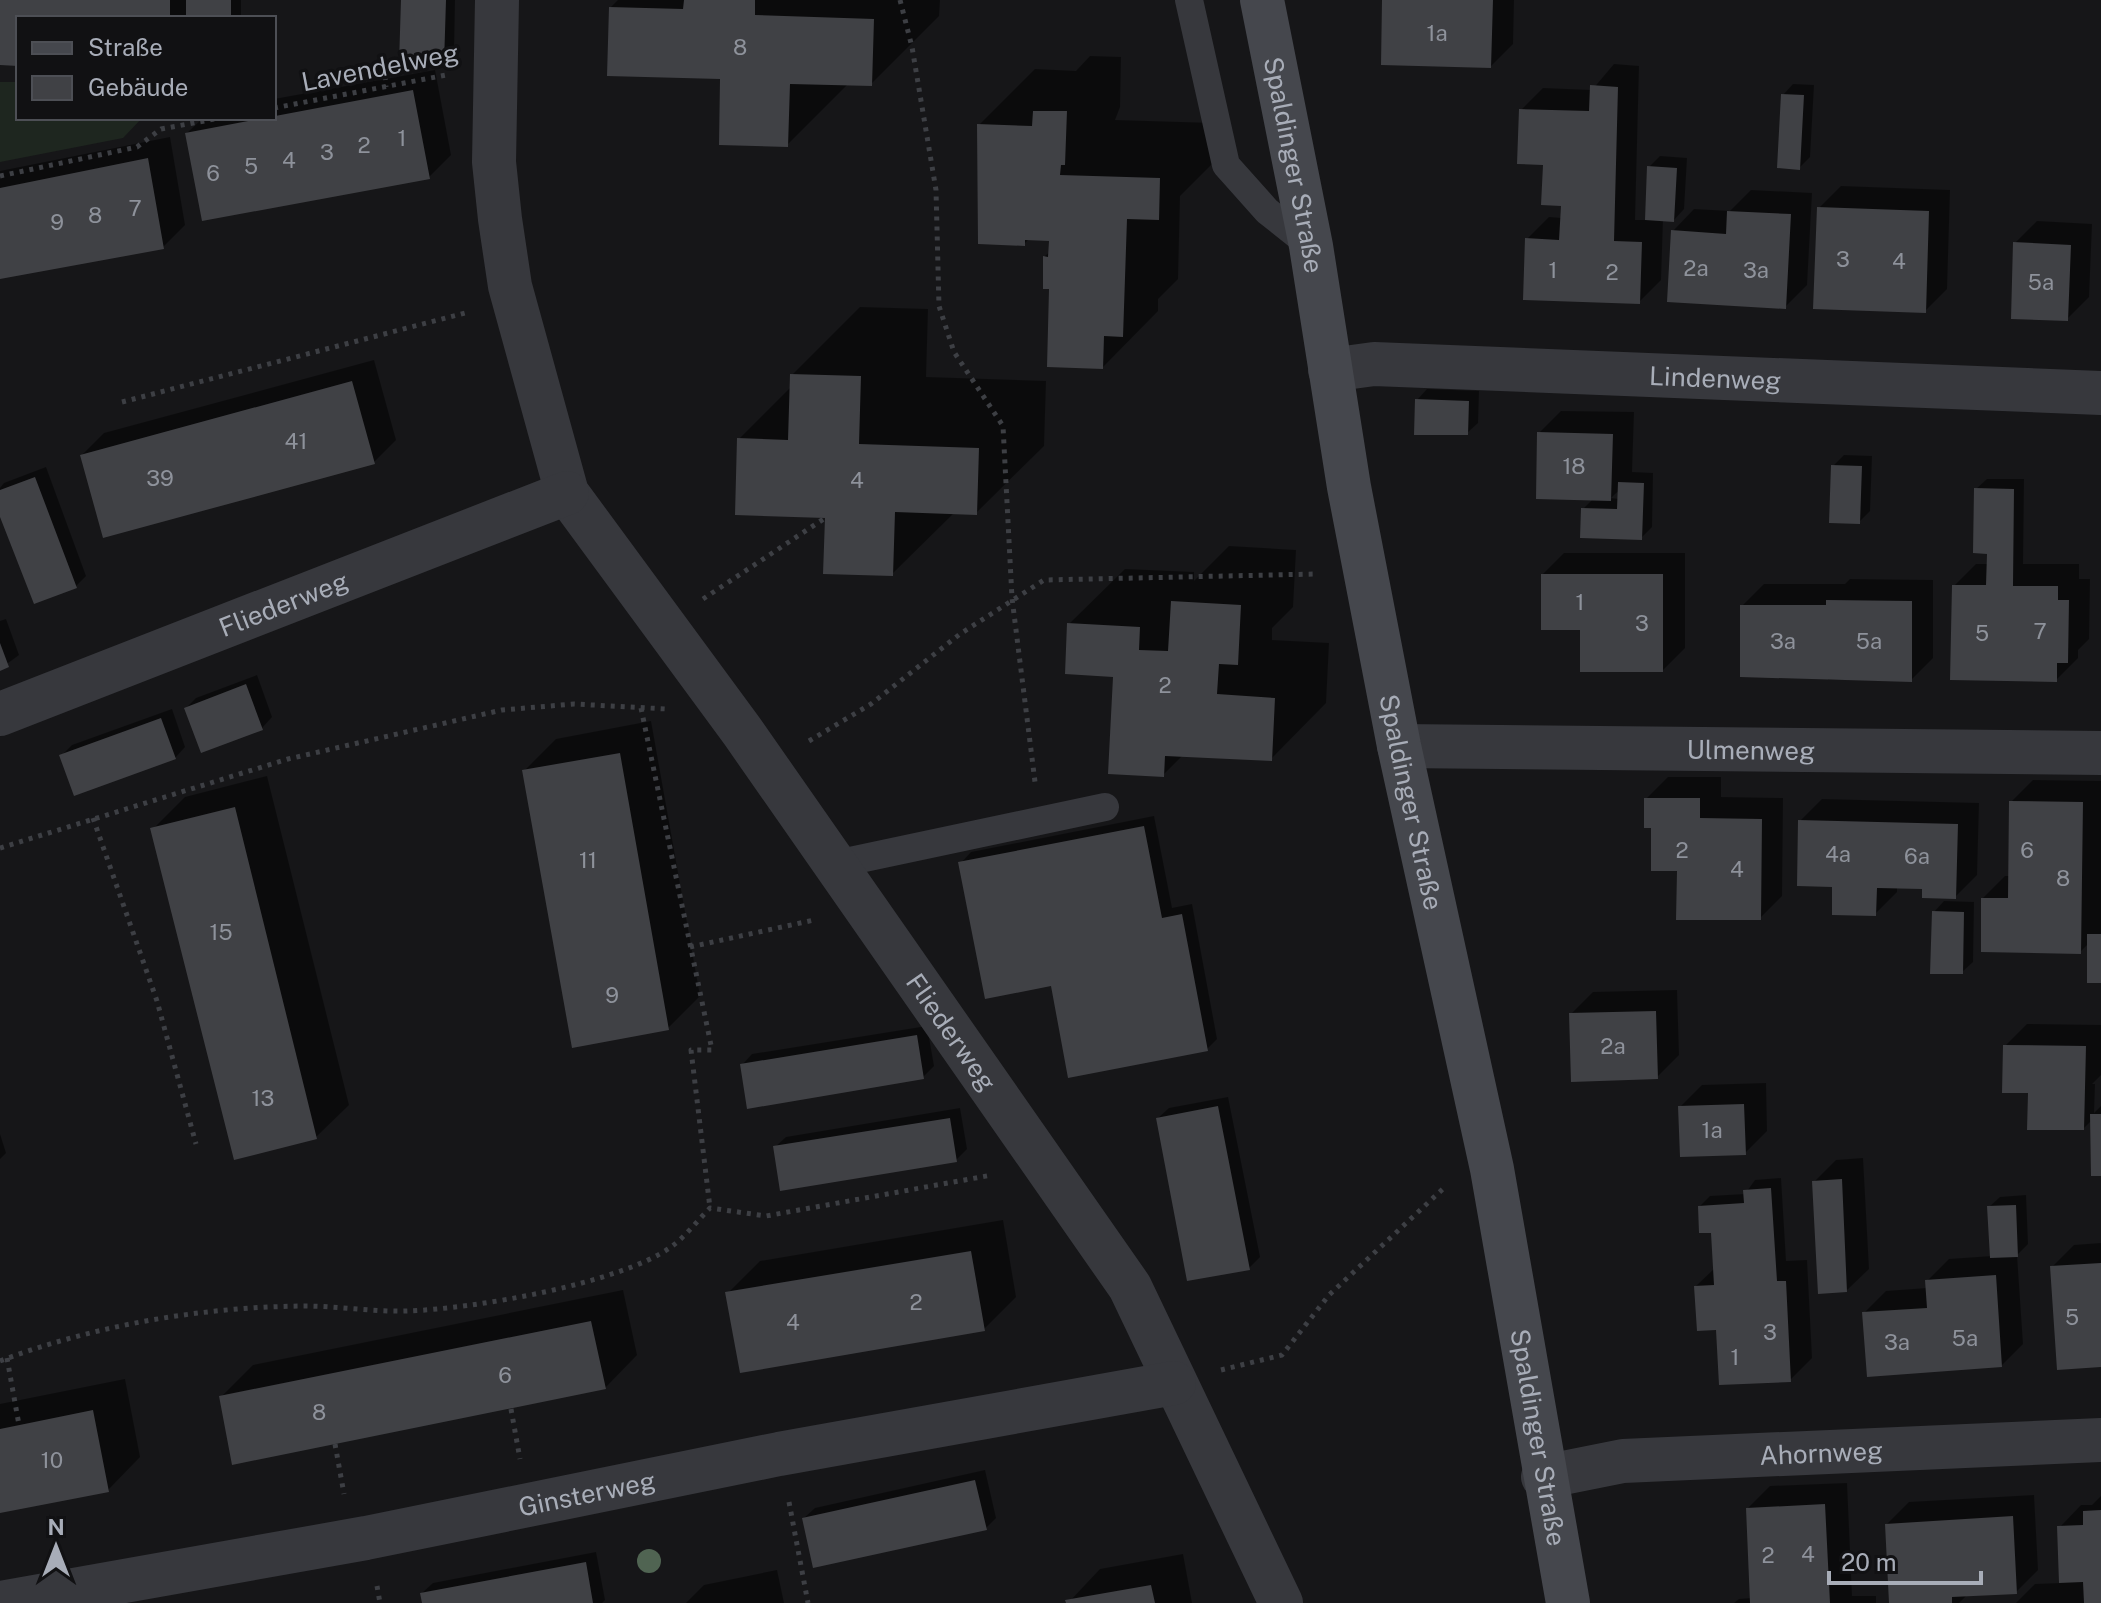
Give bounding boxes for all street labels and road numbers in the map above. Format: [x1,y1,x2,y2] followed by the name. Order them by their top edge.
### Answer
[299,37,461,97] street label: Lavendelweg
[1258,54,1331,275] street label: Spaldinger Straße
[1649,359,1782,396] street label: Lindenweg
[214,564,352,643] street label: Fliederweg
[1374,691,1450,913] street label: Spaldinger Straße
[1687,733,1815,766] street label: Ulmenweg
[900,967,1004,1096] street label: Fliederweg
[1505,1326,1573,1548] street label: Spaldinger Straße
[1759,1434,1884,1470] street label: Ahornweg
[515,1464,658,1522] street label: Ginsterweg

